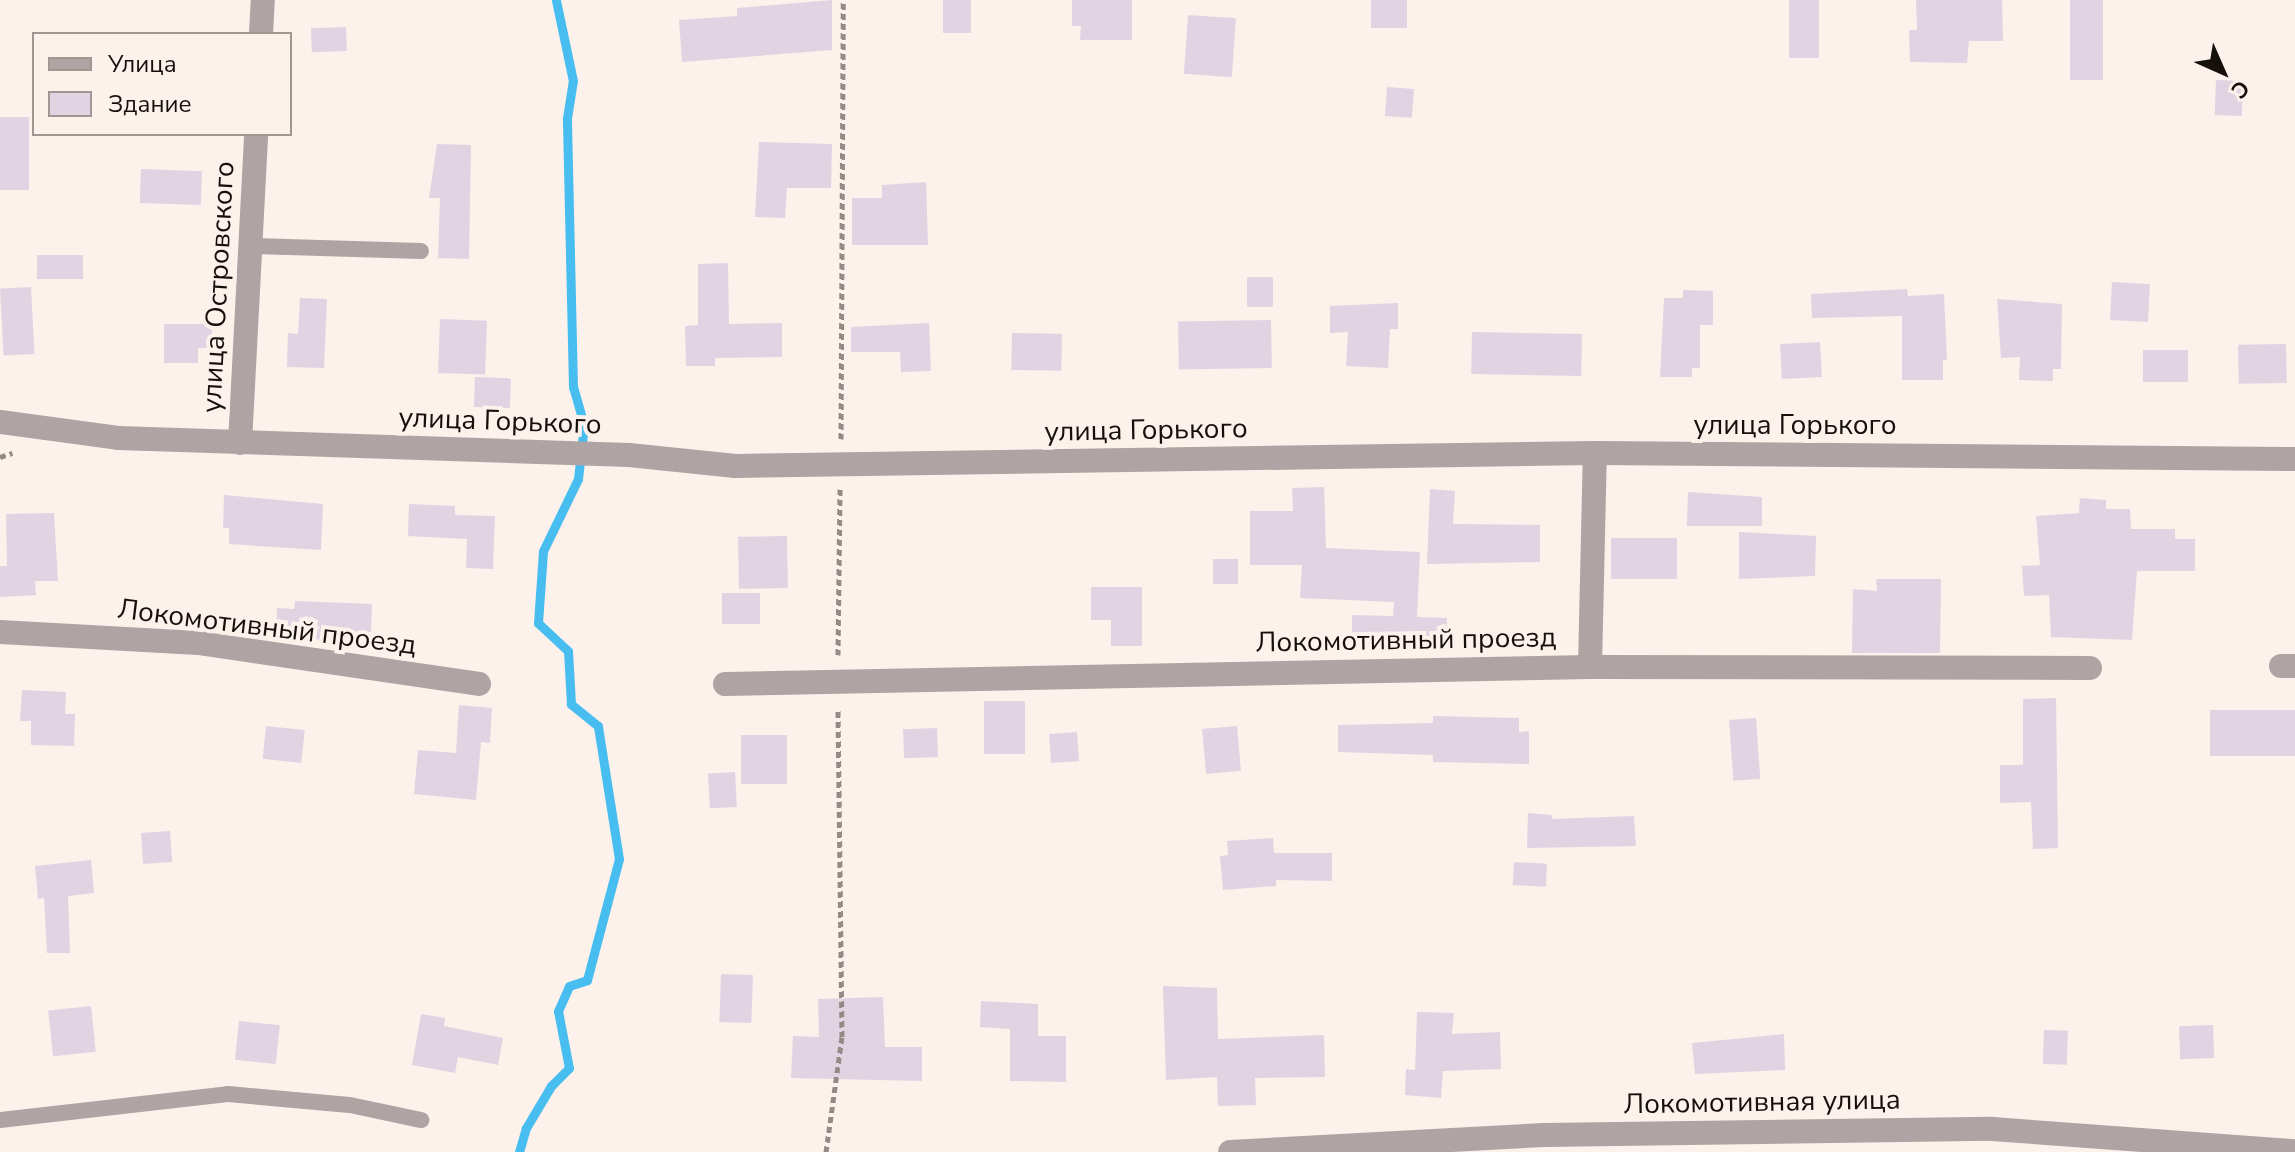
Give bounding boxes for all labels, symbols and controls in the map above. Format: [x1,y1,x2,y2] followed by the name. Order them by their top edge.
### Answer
[32,32,292,136] legend
[2183,32,2263,112] north arrow
[108,48,177,80] text: Улица
[2224,73,2256,105] text: С
[108,88,192,120] text: Здание
[195,160,241,414] street label: улица Островского
[398,401,602,441] street label: улица Горького
[1693,408,1897,442] street label: улица Горького
[1044,411,1248,449] street label: улица Горького
[116,592,418,662] street label: Локомотивный проезд
[1255,621,1557,659] street label: Локомотивный проезд
[1623,1083,1901,1121] street label: Локомотивная улица

